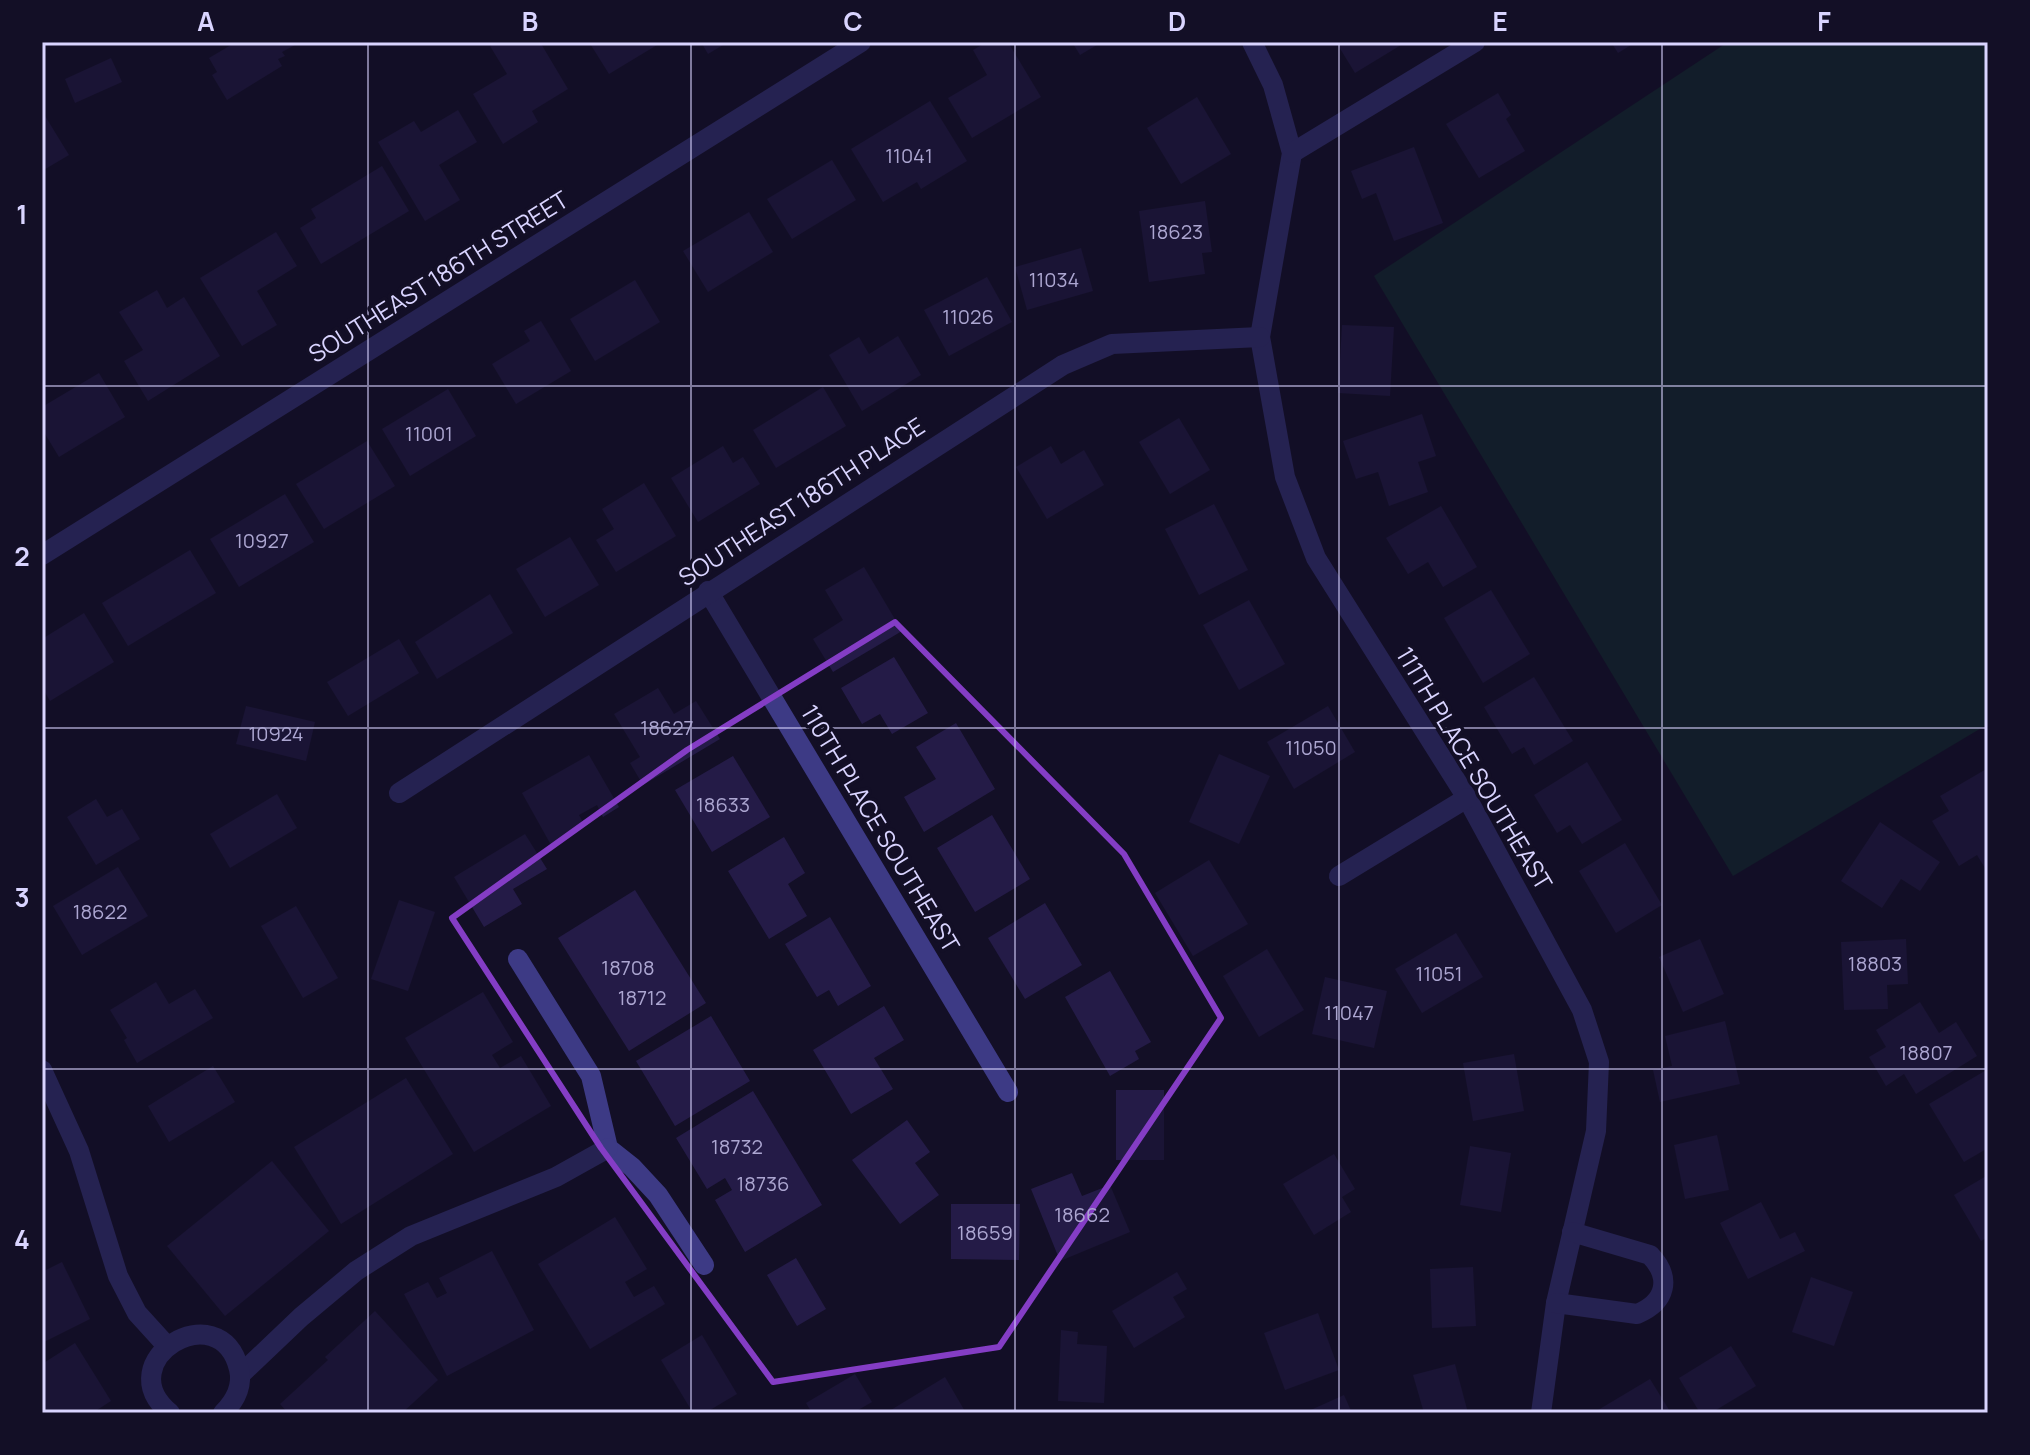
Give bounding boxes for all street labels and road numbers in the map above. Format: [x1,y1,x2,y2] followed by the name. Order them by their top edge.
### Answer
[302,182,575,370] street label: SOUTHEAST 186TH STREET
[671,409,931,593] street label: SOUTHEAST 186TH PLACE
[1389,640,1561,896] street label: 111TH PLACE SOUTHEAST
[794,698,968,958] street label: 110TH PLACE SOUTHEAST

